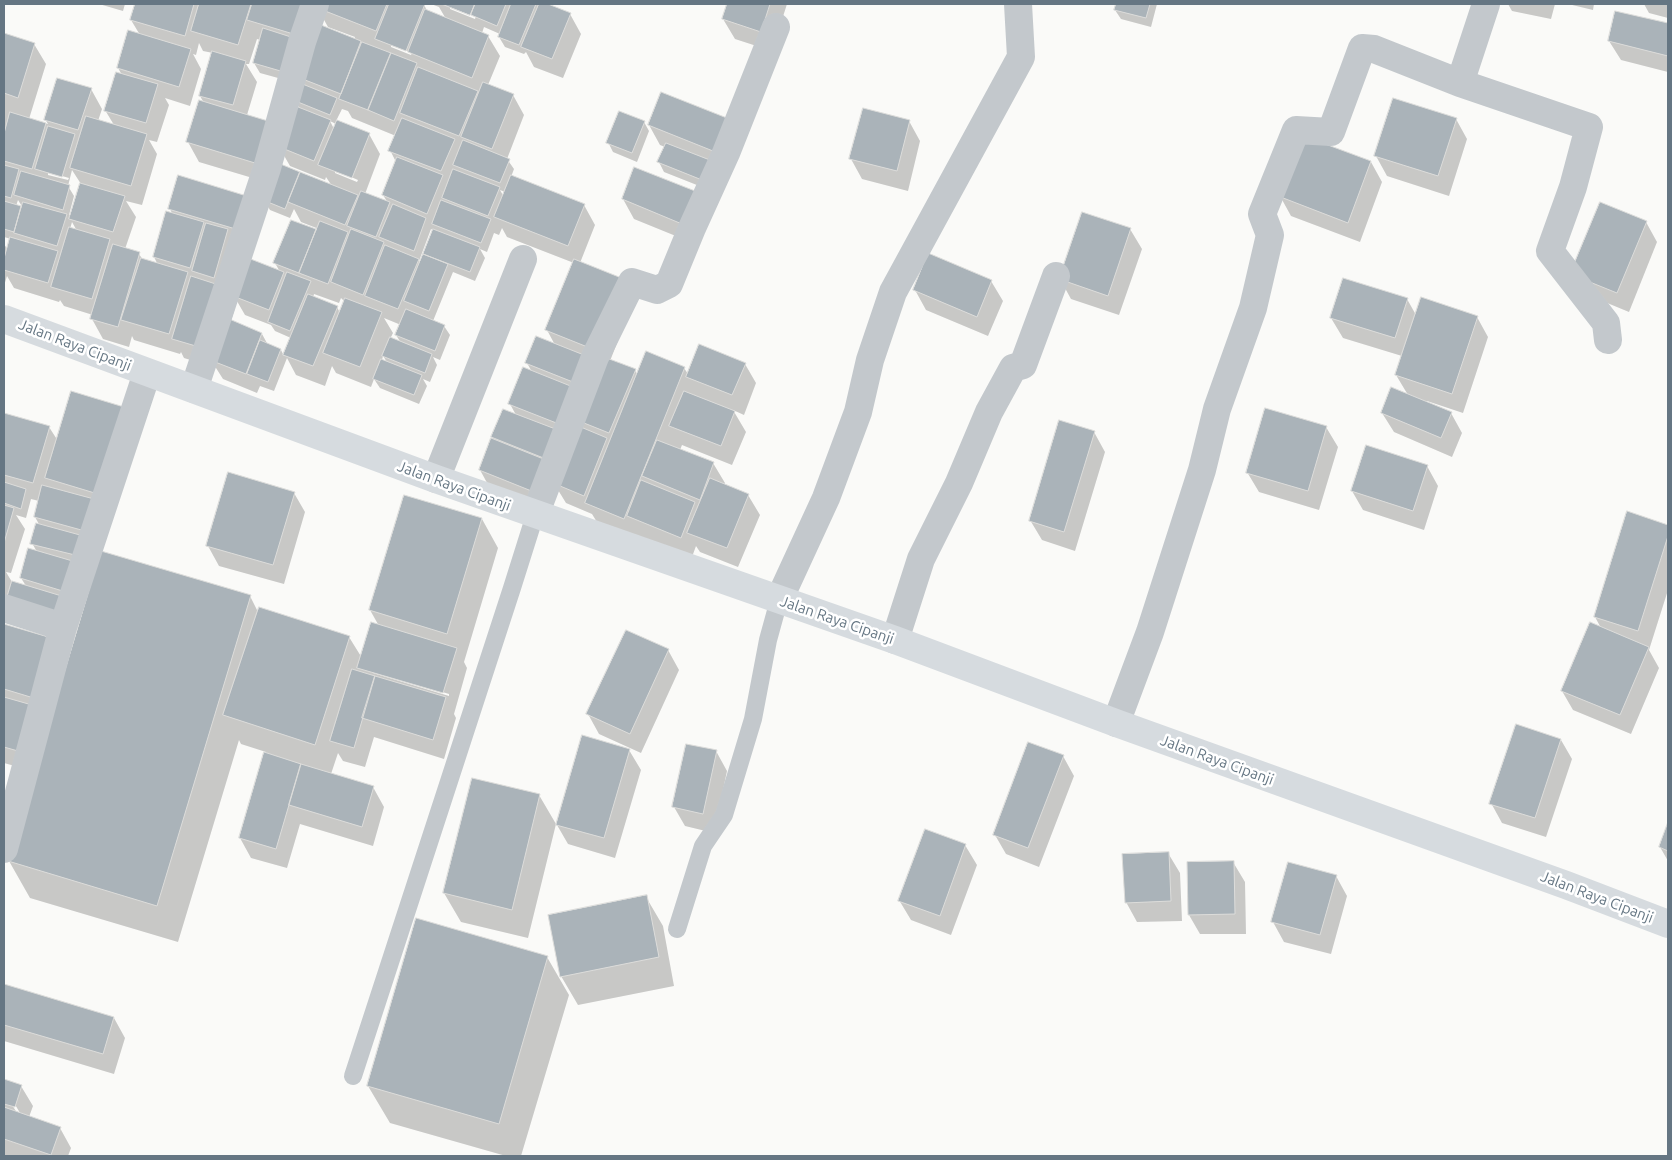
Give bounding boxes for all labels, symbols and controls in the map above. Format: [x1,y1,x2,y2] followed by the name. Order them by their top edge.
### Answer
[16,315,134,375] street label: Jalan Raya Cipanji
[395,457,513,515] street label: Jalan Raya Cipanji
[778,592,896,648] street label: Jalan Raya Cipanji
[1158,731,1276,789] street label: Jalan Raya Cipanji
[1538,867,1656,927] street label: Jalan Raya Cipanji

